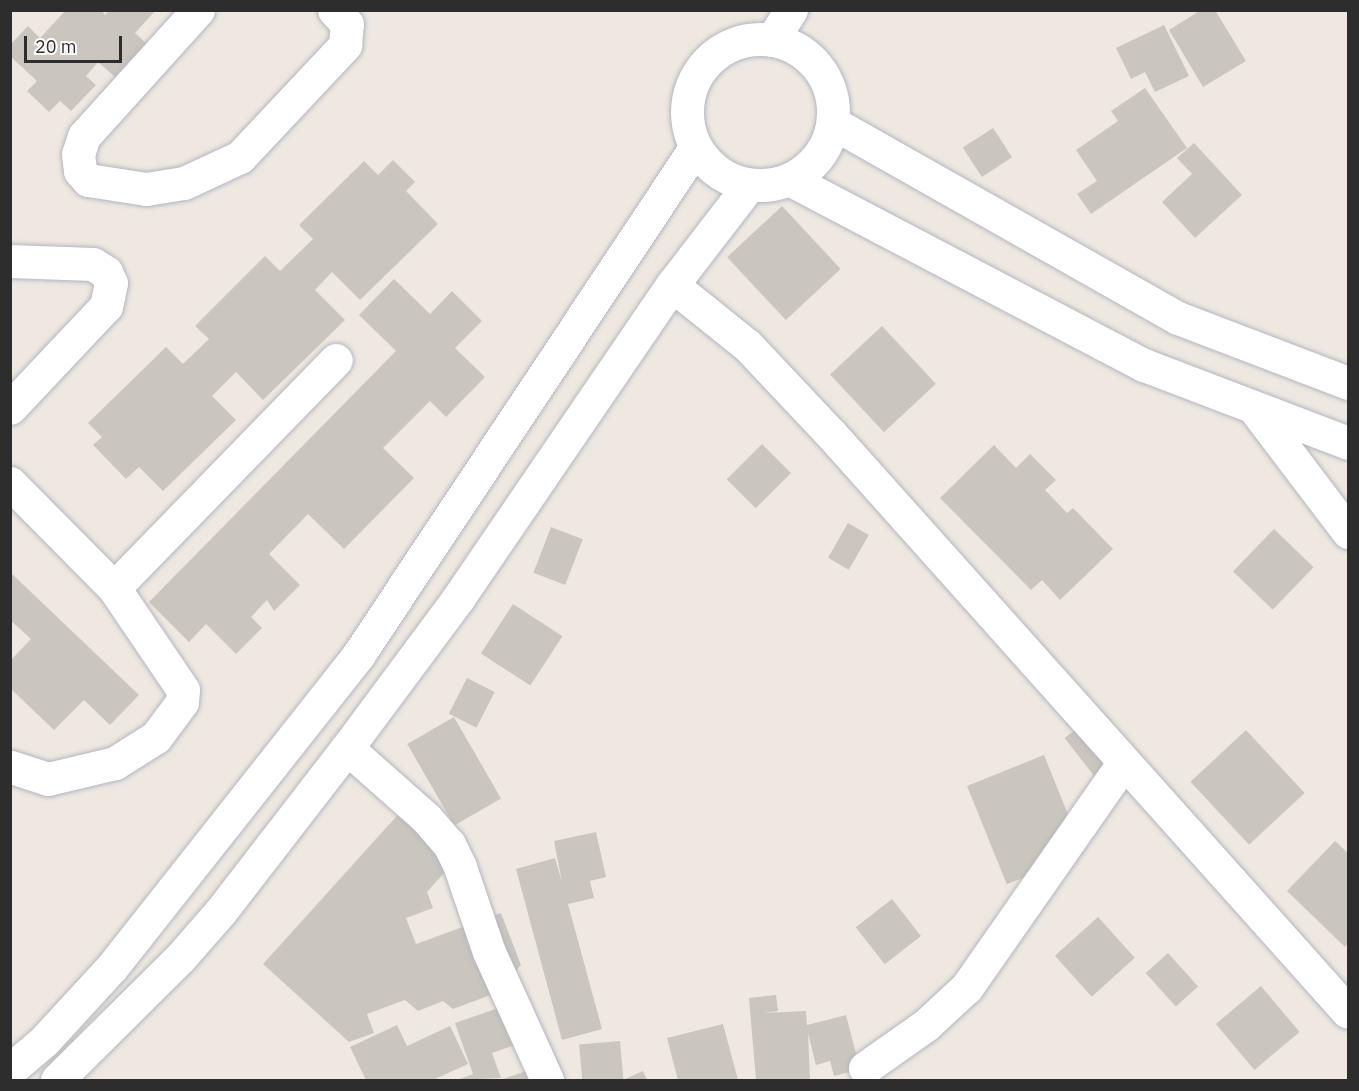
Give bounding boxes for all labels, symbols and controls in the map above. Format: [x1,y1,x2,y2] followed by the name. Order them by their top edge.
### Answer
[27,24,124,62] scale bar
[35,35,77,58] text: 20 m

